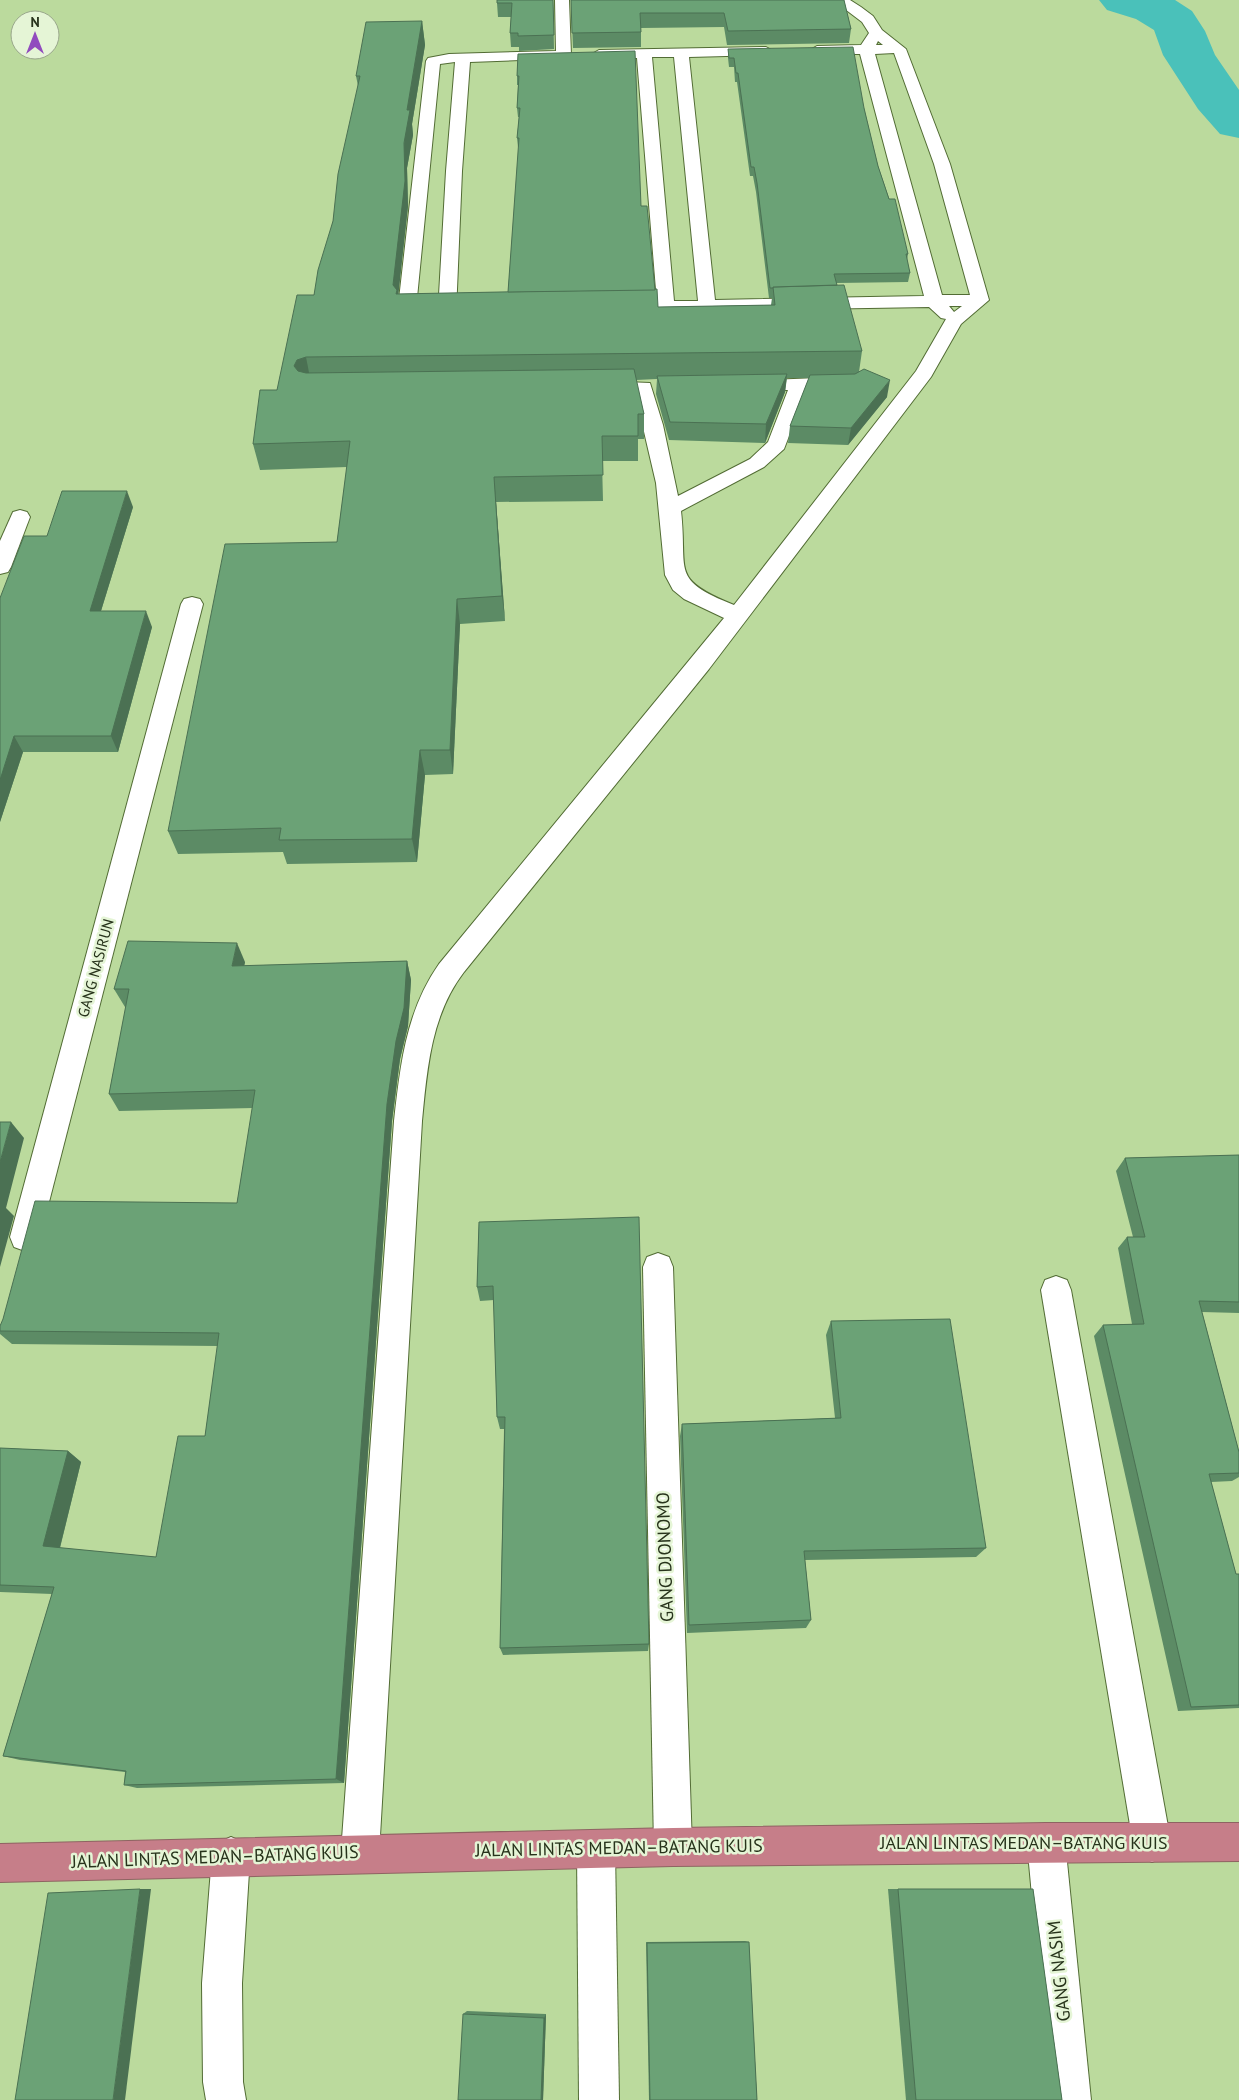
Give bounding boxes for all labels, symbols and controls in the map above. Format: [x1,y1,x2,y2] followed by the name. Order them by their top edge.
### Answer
[10,10,60,60] north arrow
[30,13,40,31] text: N
[73,917,118,1019] street label: GANG NASIRUN
[651,1492,678,1622] street label: GANG DJONOMO
[879,1831,1168,1854] street label: JALAN LINTAS MEDAN–BATANG KUIS
[474,1833,763,1862] street label: JALAN LINTAS MEDAN–BATANG KUIS
[70,1840,359,1873] street label: JALAN LINTAS MEDAN–BATANG KUIS
[1042,1920,1075,2023] street label: GANG NASIM

